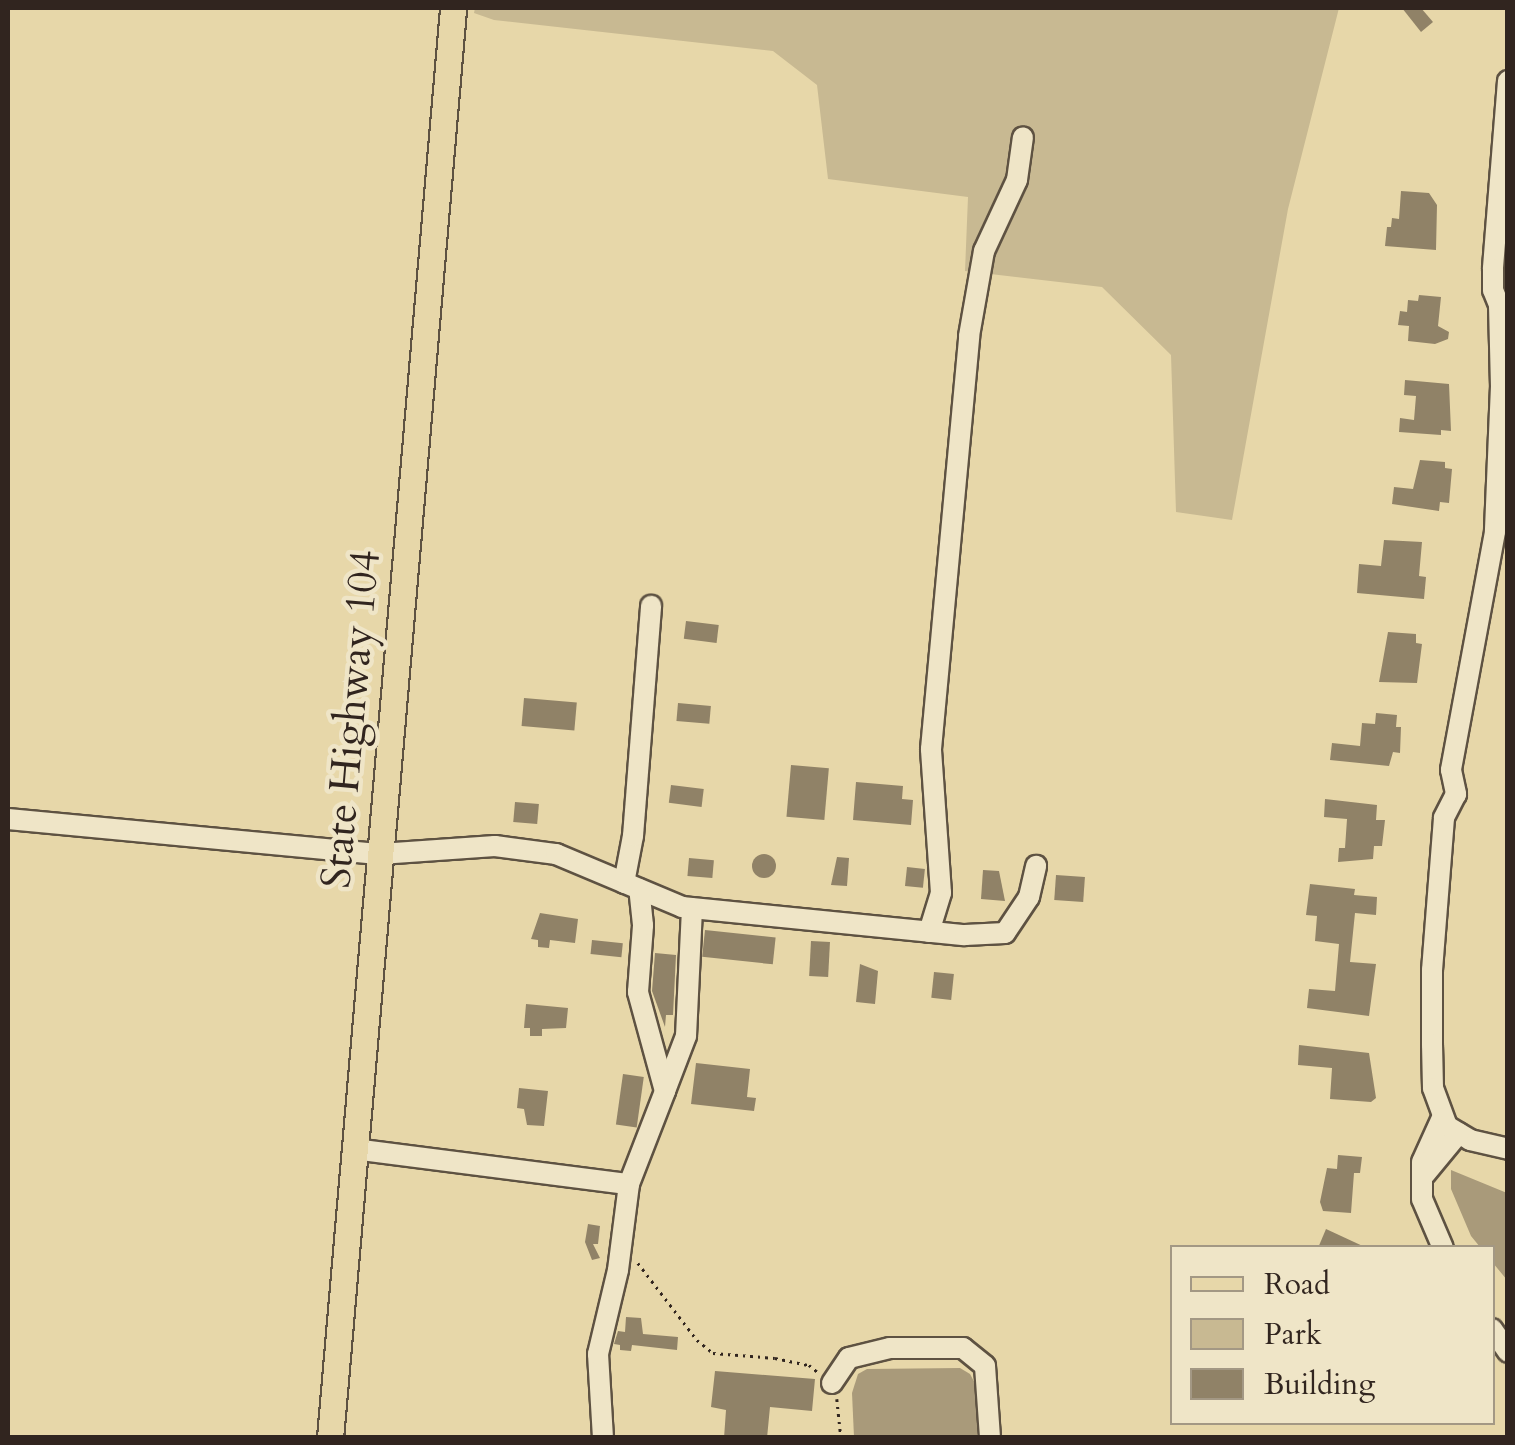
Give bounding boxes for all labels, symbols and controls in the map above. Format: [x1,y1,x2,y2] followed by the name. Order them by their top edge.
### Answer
[311,548,391,890] street label: State Highway 104
[1170,1245,1495,1425] legend
[1264,1264,1330,1305] text: Road
[1264,1314,1322,1355] text: Park
[1264,1364,1375,1405] text: Building

